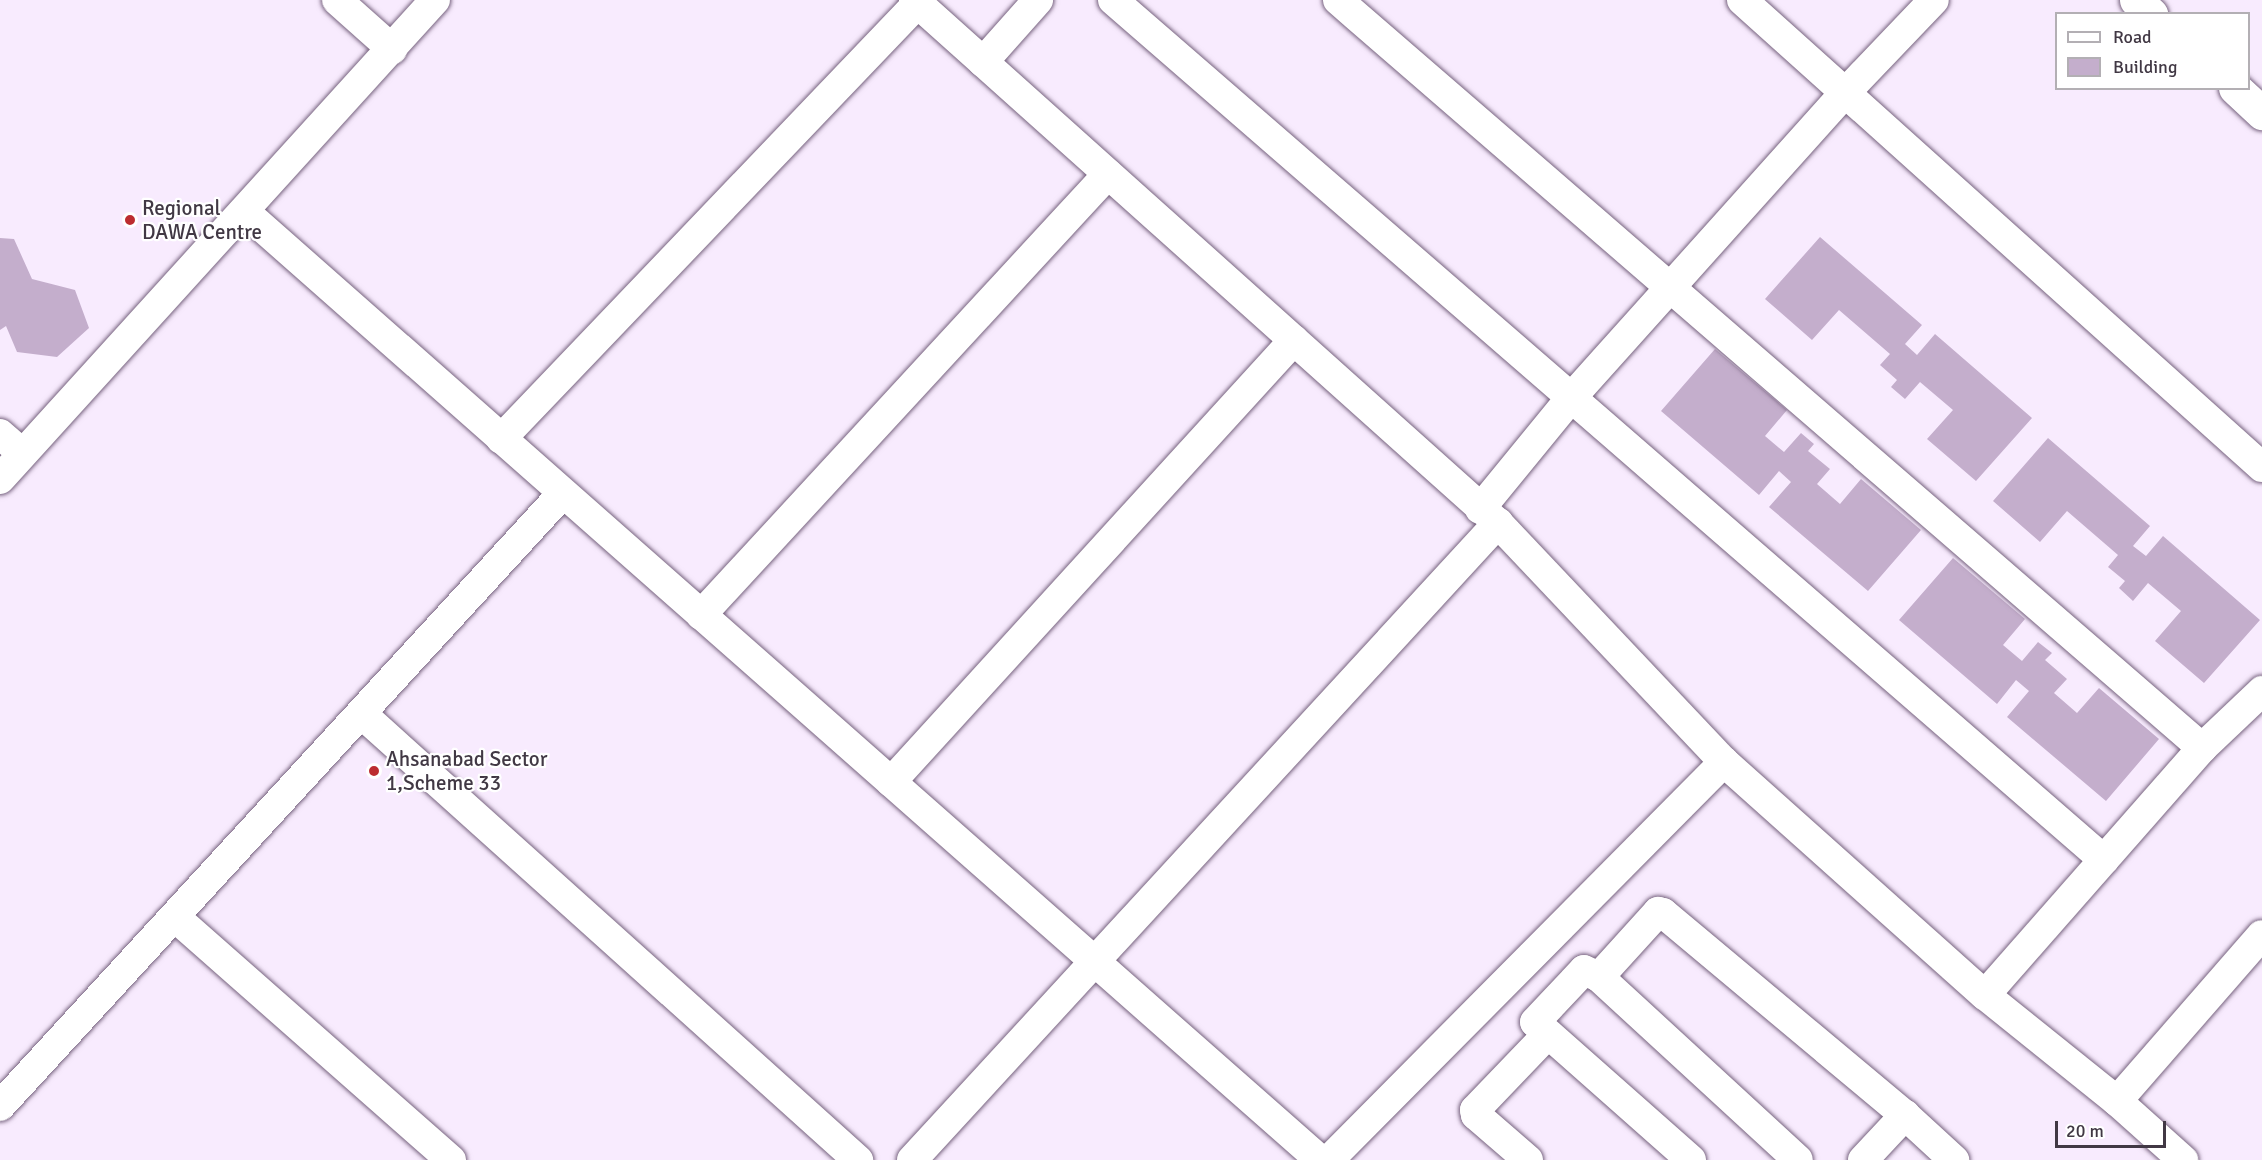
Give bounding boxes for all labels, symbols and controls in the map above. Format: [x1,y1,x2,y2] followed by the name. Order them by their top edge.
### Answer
[2055,12,2250,90] legend
[2113,26,2152,48] text: Road
[2113,56,2177,78] text: Building
[142,195,262,245] place label: Regional DAWA Centre
[123,213,137,227] marker: Regional DAWA Centre
[386,746,547,796] place label: Ahsanabad Sector 1,Scheme 33
[367,764,381,778] marker: Ahsanabad Sector 1,Scheme 33
[2058,1109,2169,1147] scale bar
[2066,1120,2104,1142] text: 20 m

